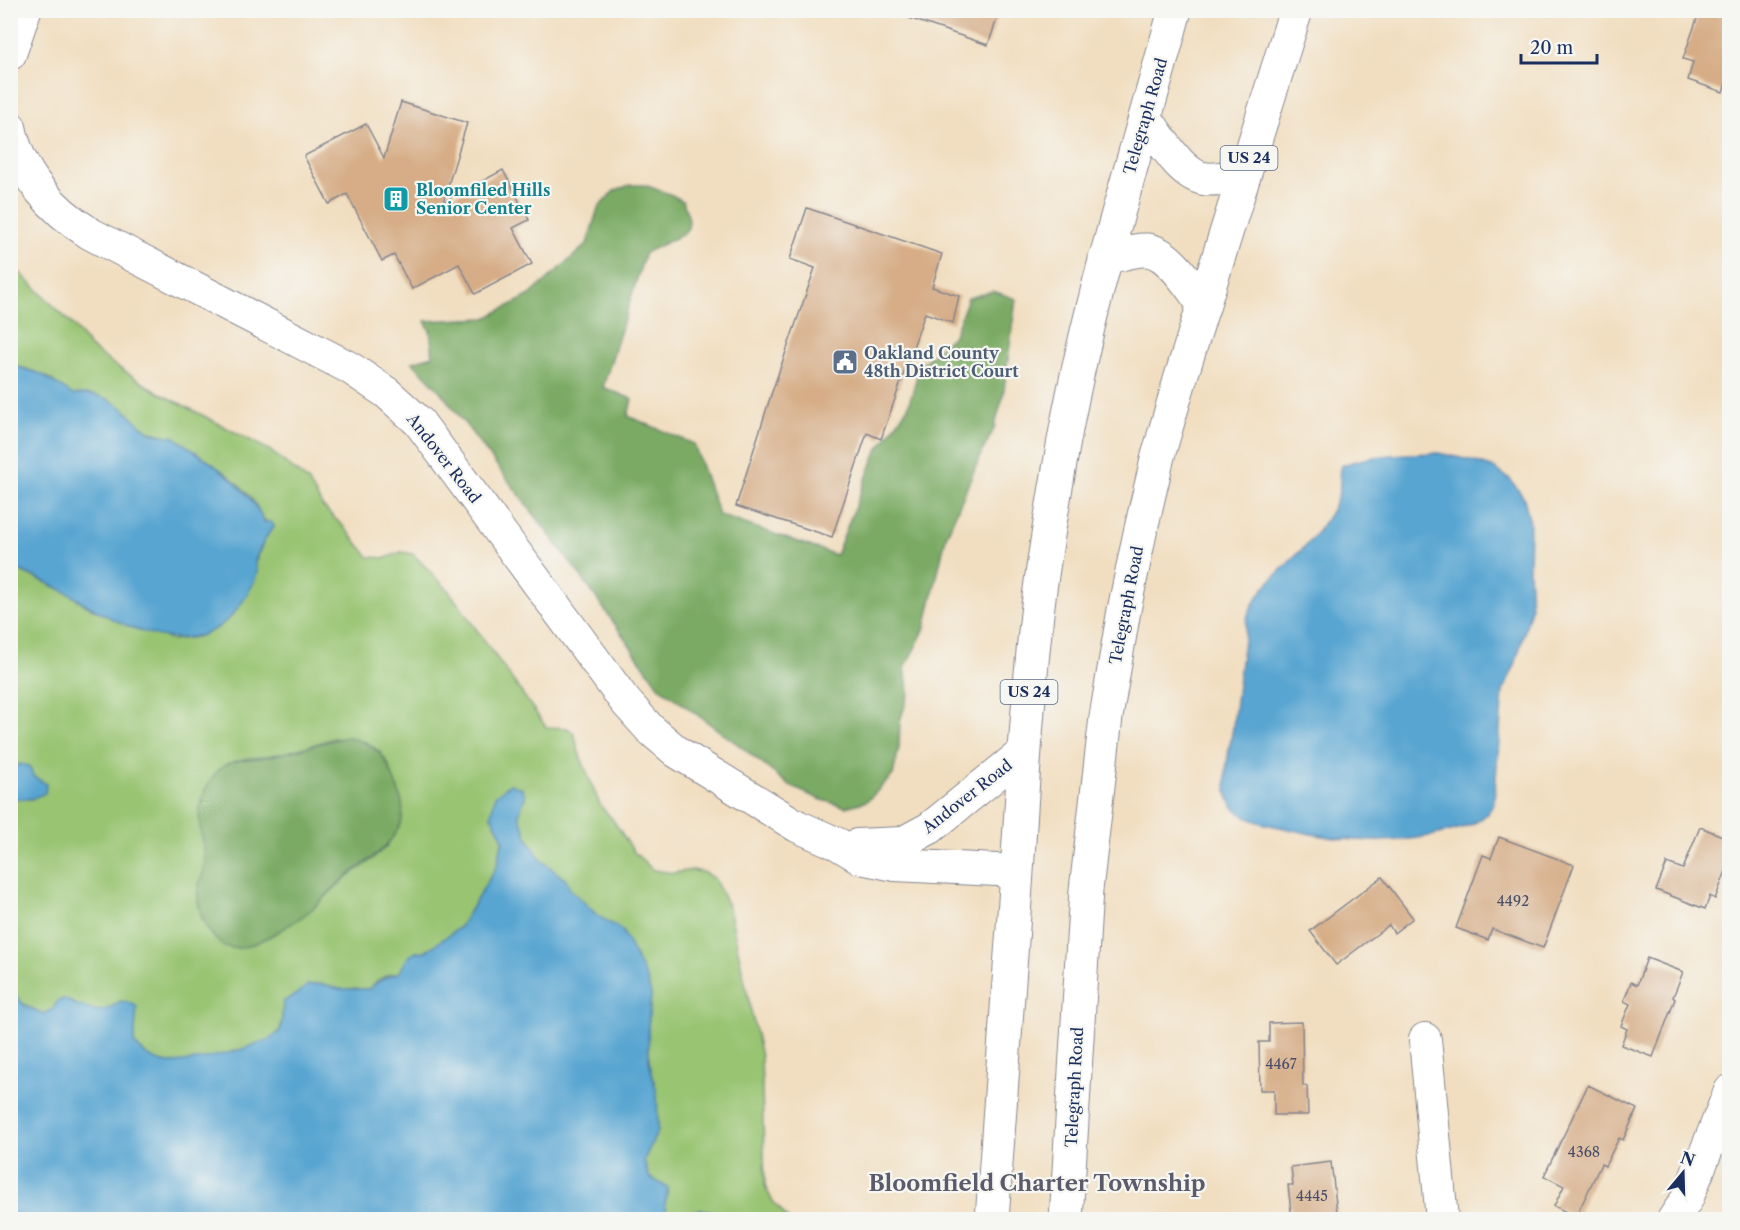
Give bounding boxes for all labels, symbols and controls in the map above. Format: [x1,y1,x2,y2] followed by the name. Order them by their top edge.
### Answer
[1521,27,1598,65] scale bar
[1530,37,1574,59] text: 20 m
[1119,55,1171,177] street label: Telegraph Road
[1220,146,1278,170] road number: US 24
[416,180,550,218] place label: Bloomfiled Hills Senior Center
[381,184,411,214] building icon: Bloomfiled Hills Senior Center
[864,343,1019,381] place label: Oakland County 48th District Court
[830,347,860,377] public building icon: Oakland County 48th District Court
[402,408,485,507] street label: Andover Road
[1105,544,1147,666] street label: Telegraph Road
[1000,680,1058,704] road number: US 24
[917,755,1016,838] street label: Andover Road
[1497,892,1529,910] house number: 4492
[1061,1026,1087,1148] street label: Telegraph Road
[1265,1055,1297,1073] house number: 4467
[1568,1143,1600,1161] house number: 4368
[1653,1143,1713,1203] north arrow
[1678,1147,1698,1171] text: N
[868,1170,1206,1197] district label: Bloomfield Charter Township
[1296,1187,1328,1205] house number: 4445

